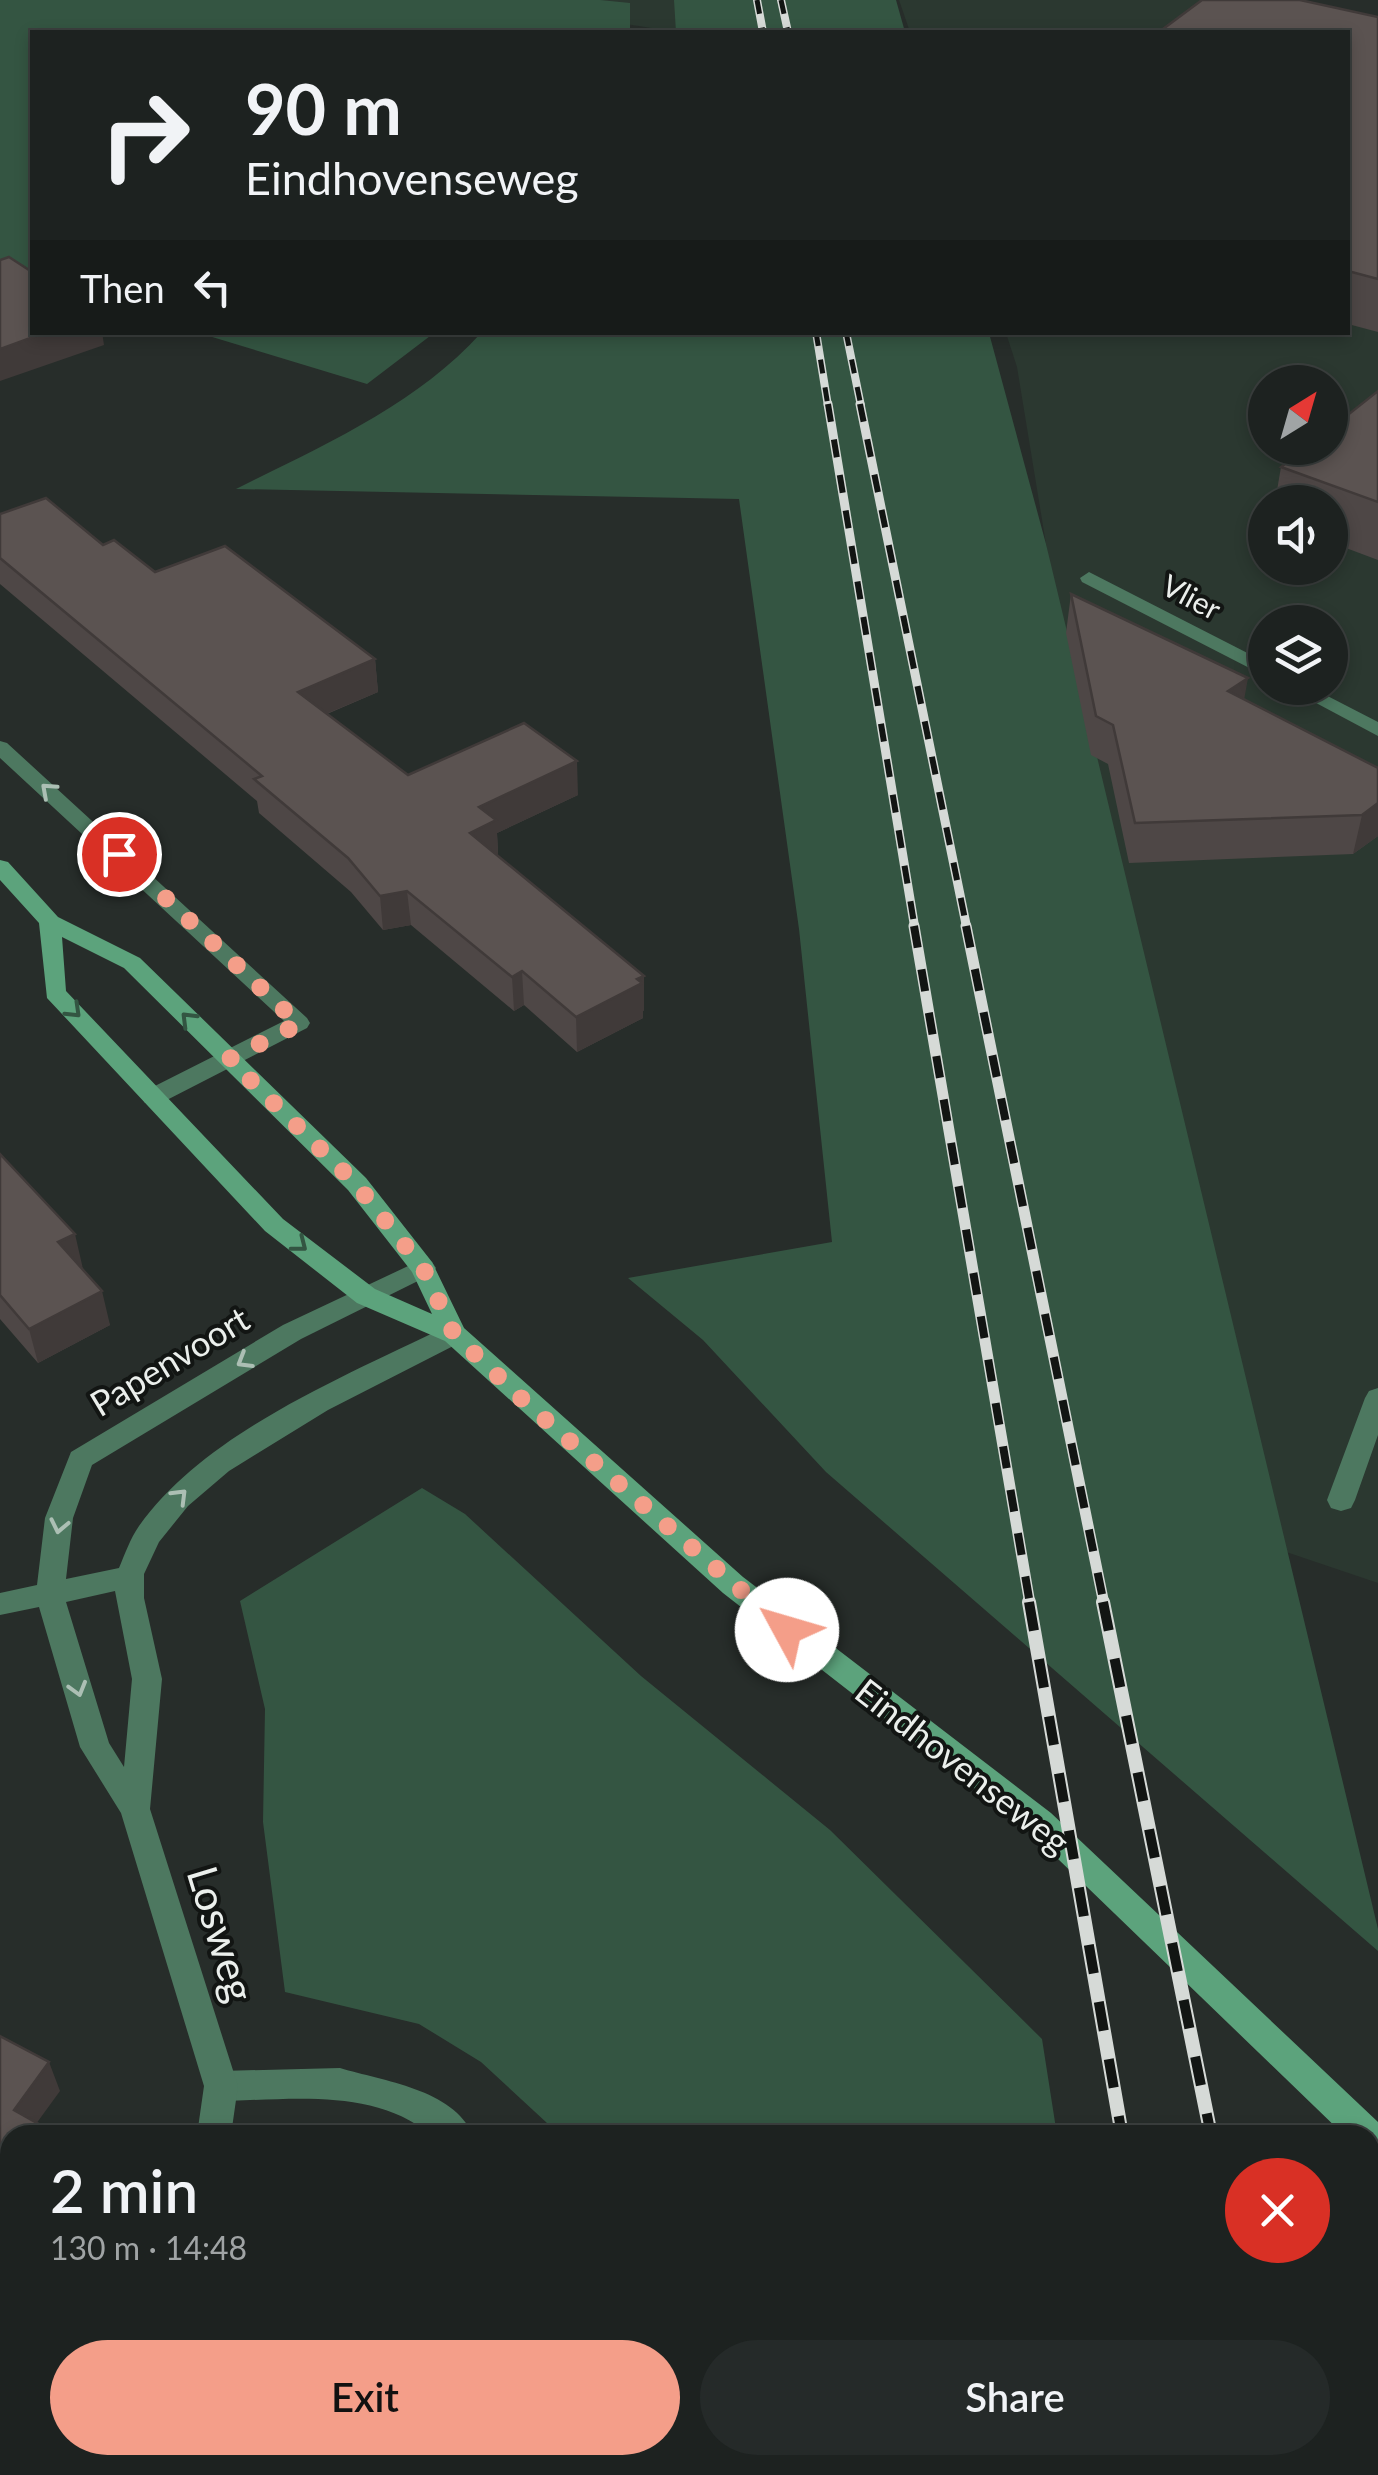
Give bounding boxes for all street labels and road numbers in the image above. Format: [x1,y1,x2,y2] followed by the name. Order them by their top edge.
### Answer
[1156,566,1228,627] street label: Vlier
[82,1296,256,1424] street label: Papenvoort
[848,1669,1078,1862] street label: Eindhovenseweg
[178,1860,266,2007] street label: Losweg

